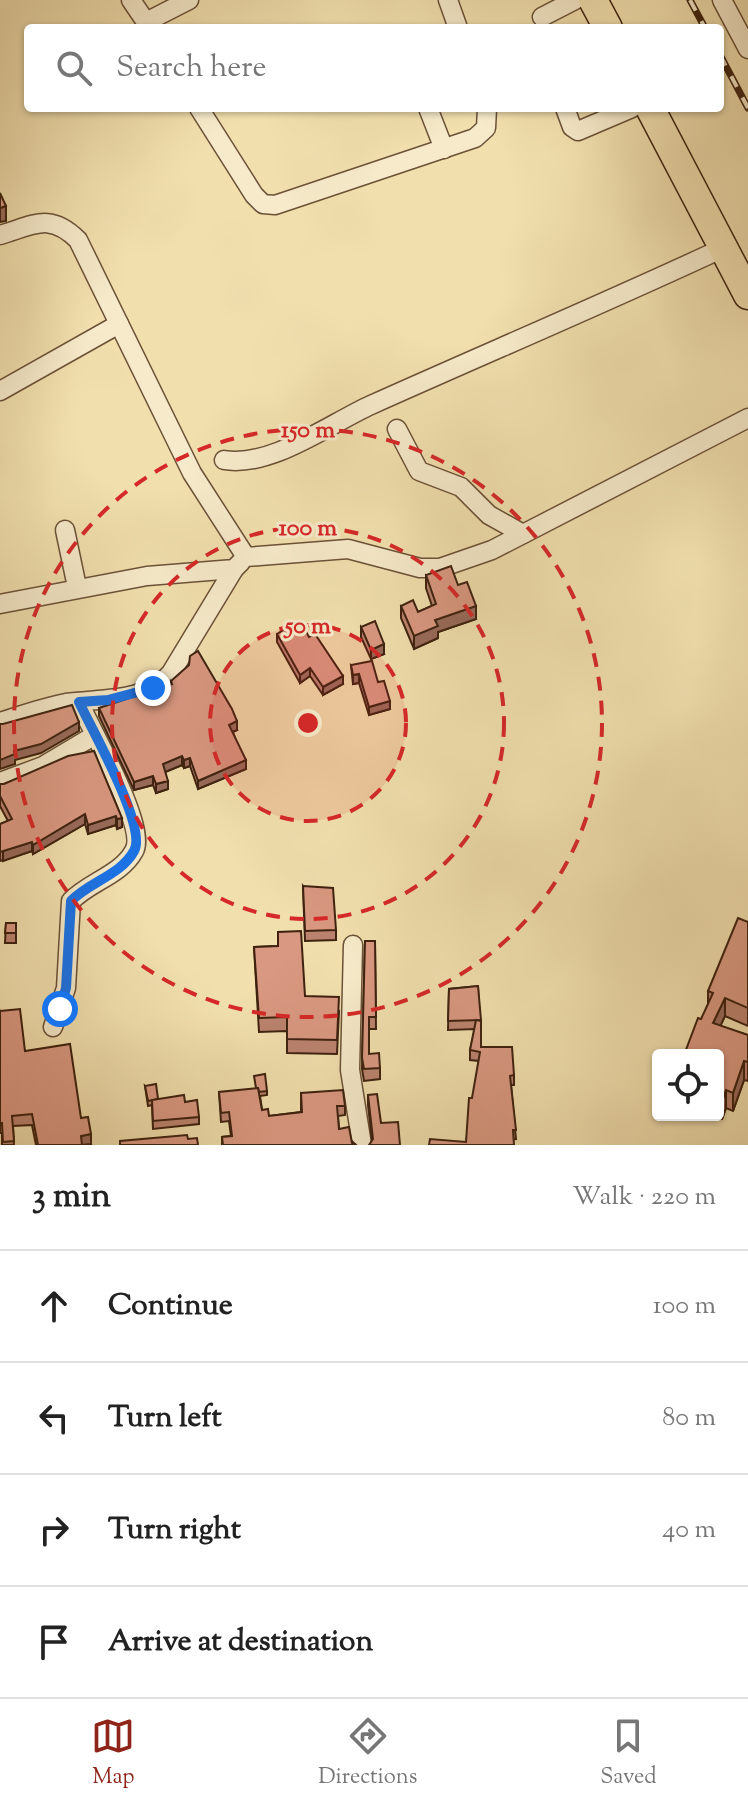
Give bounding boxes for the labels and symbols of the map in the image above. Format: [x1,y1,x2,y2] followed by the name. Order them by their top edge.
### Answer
[281,414,335,448] text: 150 m
[279,512,337,546] text: 100 m
[283,610,331,644] text: 50 m
[135,670,171,706] route end
[294,709,322,737] centre of rings
[42,991,78,1027] route start

